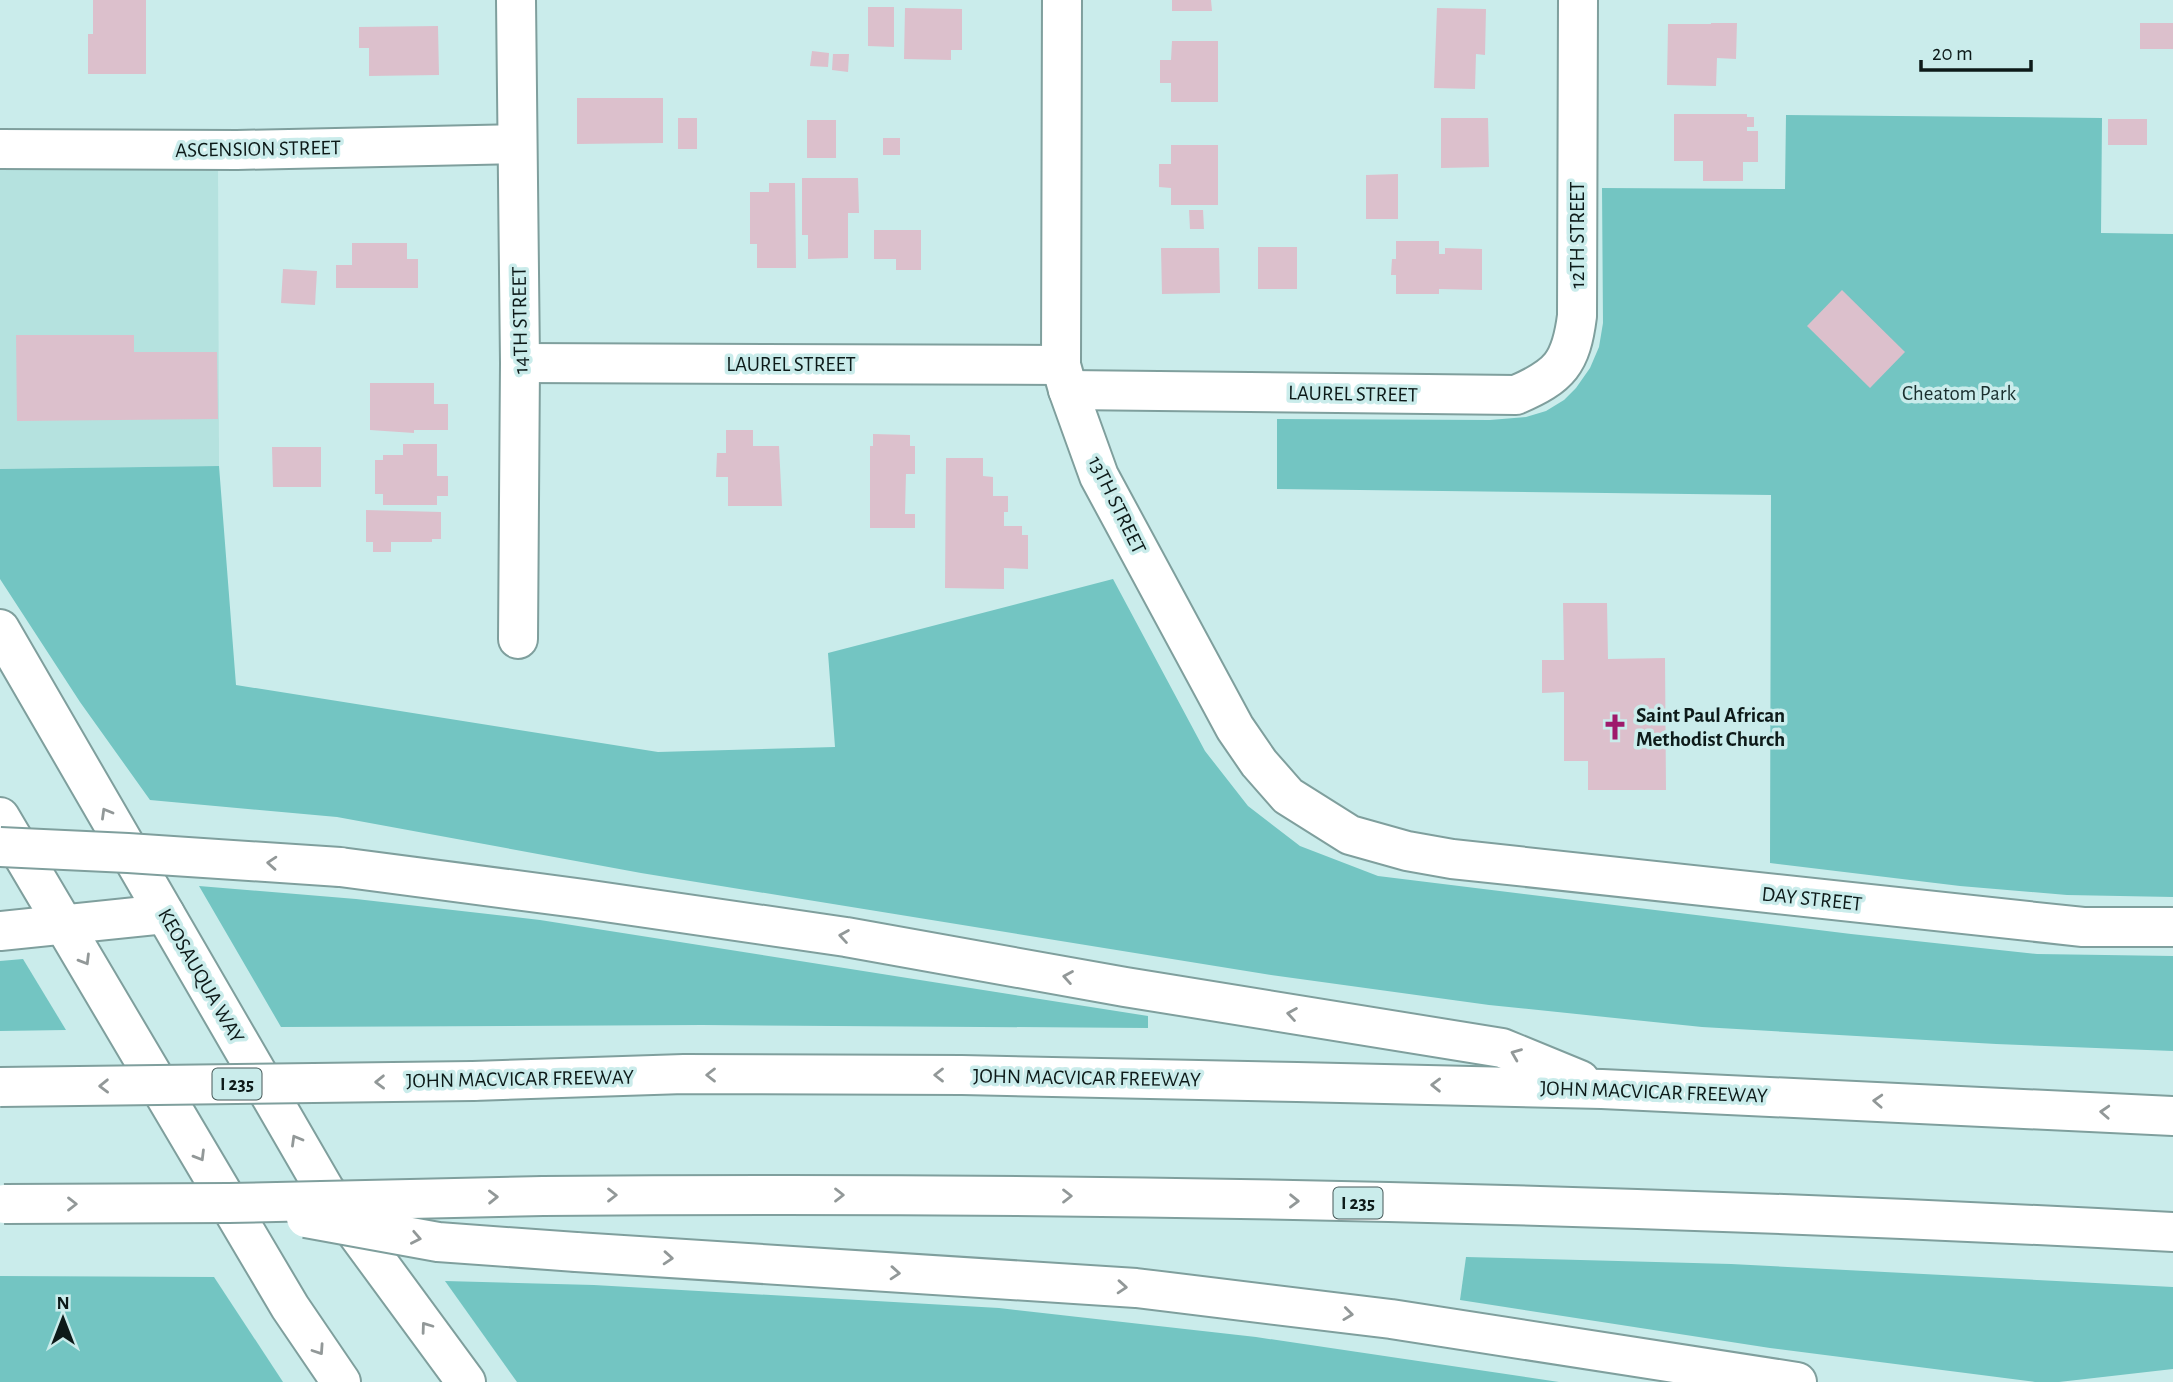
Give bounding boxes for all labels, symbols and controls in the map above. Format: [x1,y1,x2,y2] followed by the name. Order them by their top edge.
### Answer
[1921,28,2031,72] scale bar
[1932,43,1973,64] text: 20 m
[175,137,341,161] street label: ASCENSION STREET
[1567,182,1588,288] street label: 12TH STREET
[509,266,531,374] street label: 14TH STREET
[726,354,856,375] street label: LAUREL STREET
[1288,382,1418,406] street label: LAUREL STREET
[1902,383,2017,404] park label: Cheatom Park
[1084,453,1150,557] street label: 13TH STREET
[1636,705,1785,750] place label: Saint Paul African Methodist Church
[1600,712,1630,742] church icon: Saint Paul African Methodist Church
[102,808,115,821] one-way arrow
[266,855,277,870] one-way arrow
[1761,883,1863,915] street label: DAY STREET
[154,905,248,1047] street label: KEOSAUQUA WAY
[838,929,850,944] one-way arrow
[76,952,89,965] one-way arrow
[1062,970,1074,985] one-way arrow
[1286,1007,1298,1022] one-way arrow
[1510,1048,1522,1062] one-way arrow
[973,1066,1201,1090] street label: JOHN MACVICAR FREEWAY
[406,1067,634,1091] street label: JOHN MACVICAR FREEWAY
[705,1067,716,1083] one-way arrow
[933,1067,943,1083] one-way arrow
[212,1068,262,1100] road number: I 235
[375,1074,385,1090] one-way arrow
[1430,1077,1440,1093] one-way arrow
[98,1078,109,1093] one-way arrow
[1540,1078,1768,1106] street label: JOHN MACVICAR FREEWAY
[1872,1094,1883,1109] one-way arrow
[2099,1105,2110,1120] one-way arrow
[292,1135,305,1148] one-way arrow
[192,1148,205,1161] one-way arrow
[607,1187,617,1203] one-way arrow
[834,1187,845,1203] one-way arrow
[1062,1188,1072,1204] one-way arrow
[1334,1188,1382,1218] road number: I 235
[488,1189,499,1205] one-way arrow
[1289,1193,1300,1209] one-way arrow
[67,1196,78,1212] one-way arrow
[410,1230,422,1245] one-way arrow
[663,1250,674,1265] one-way arrow
[890,1265,901,1280] one-way arrow
[1117,1280,1128,1295] one-way arrow
[28,1284,98,1354] north arrow
[56,1294,70,1313] text: N
[1342,1306,1354,1321] one-way arrow
[421,1322,434,1335] one-way arrow
[311,1342,324,1355] one-way arrow

